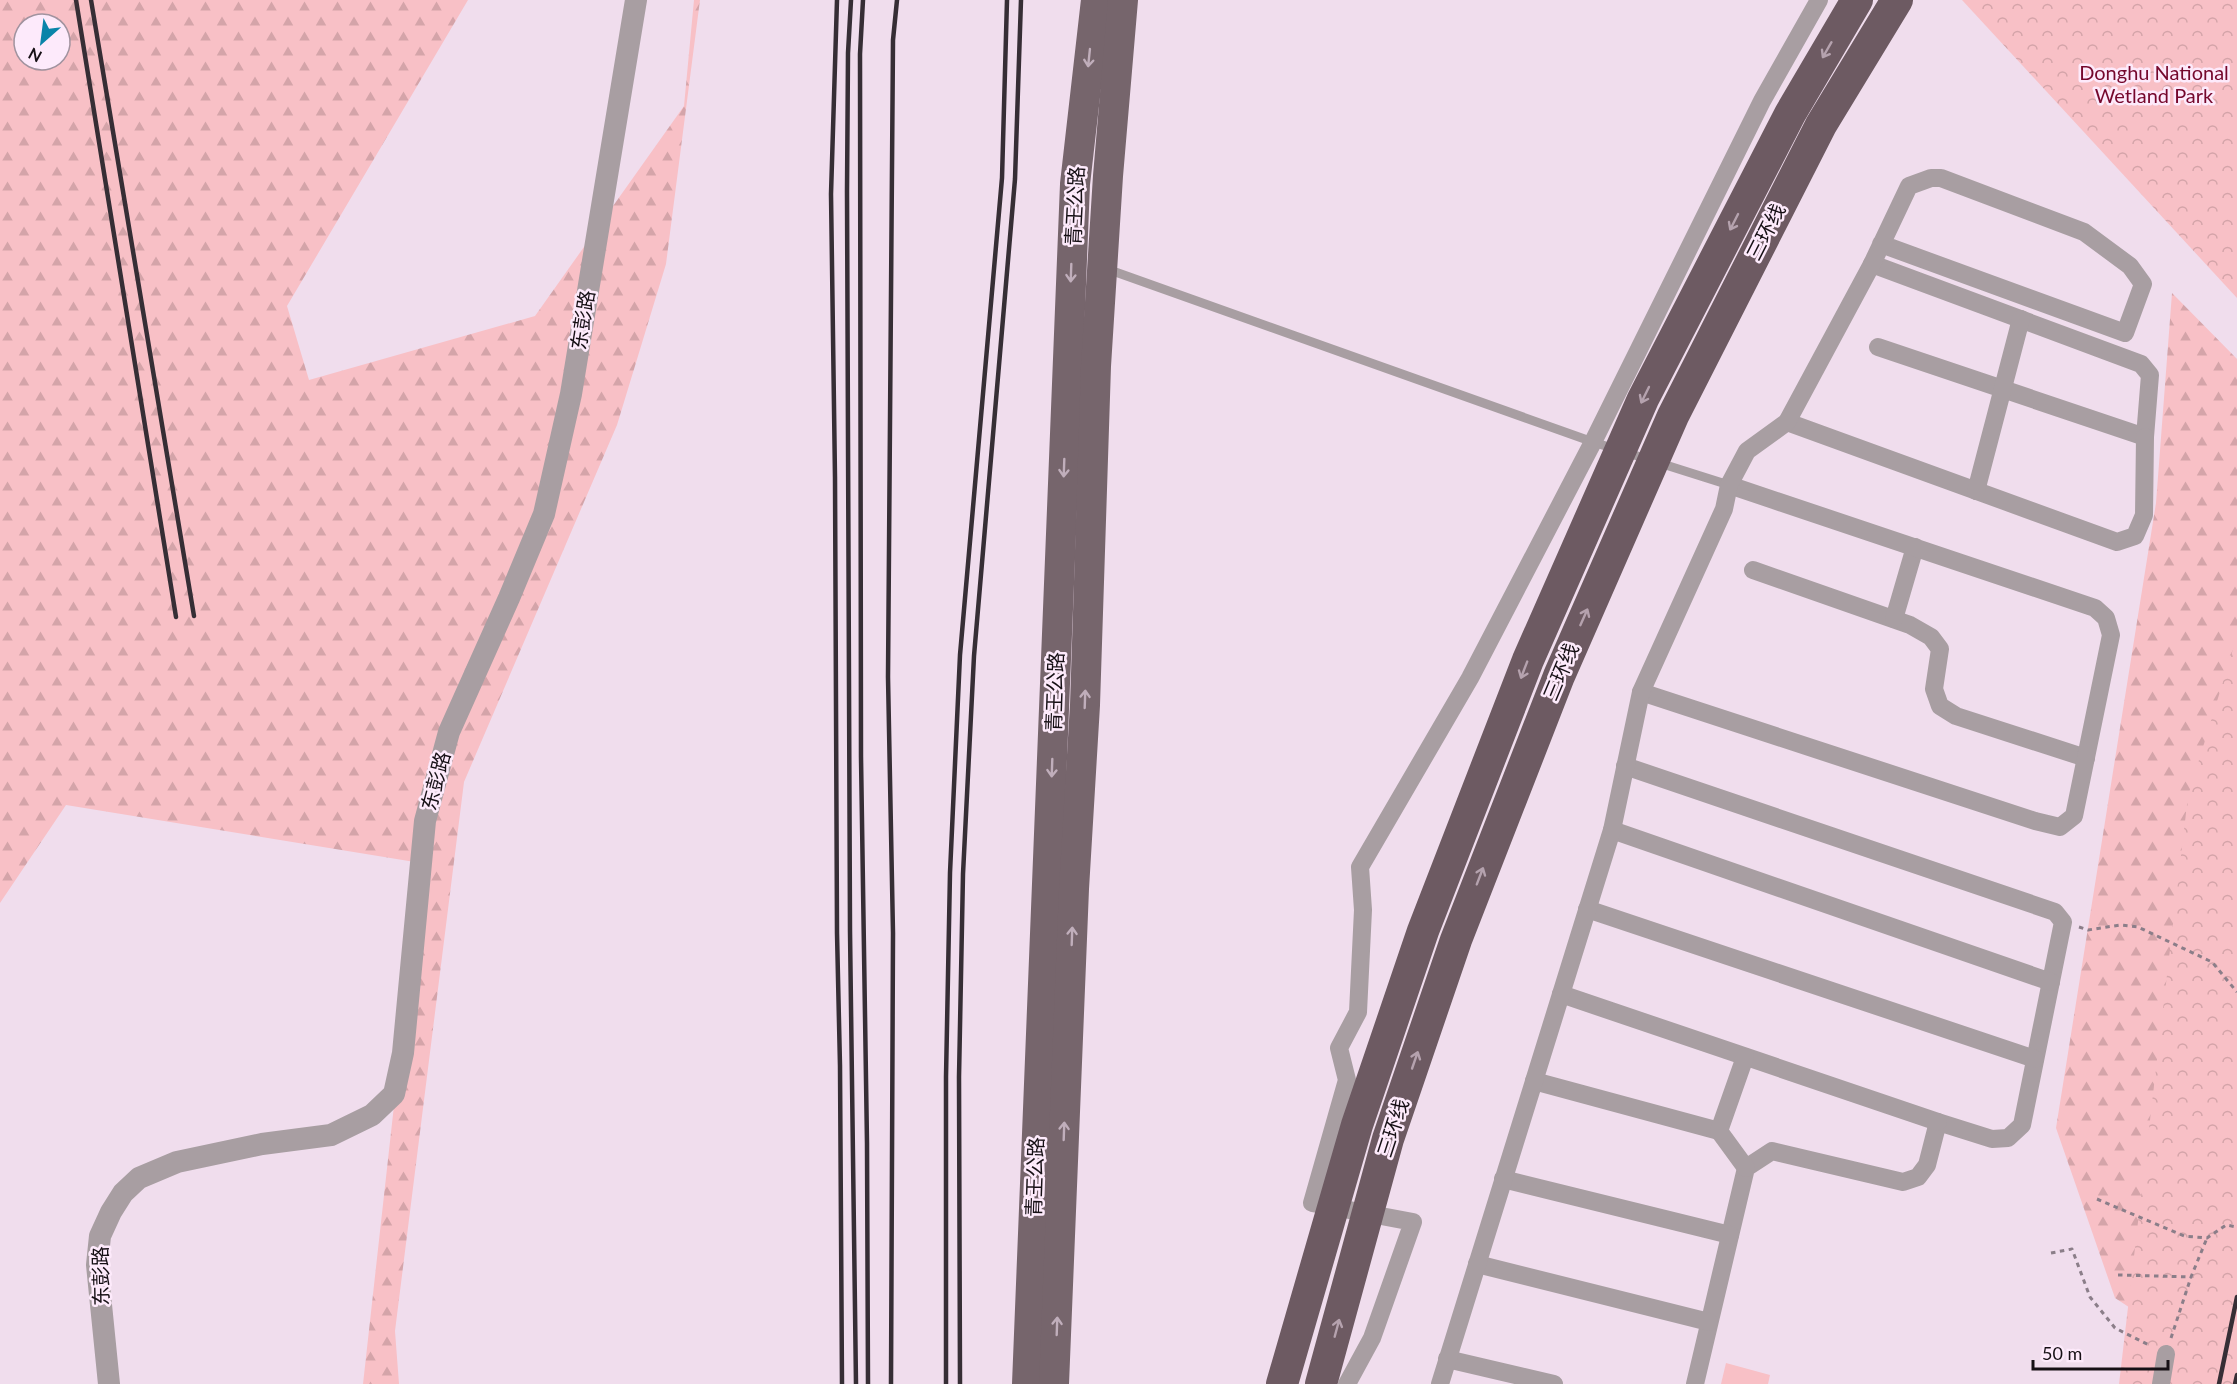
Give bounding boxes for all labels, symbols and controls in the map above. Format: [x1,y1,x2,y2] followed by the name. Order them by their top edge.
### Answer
[12,12,72,72] north arrow
[1821,42,1833,59] one-way arrow
[25,44,45,67] text: N
[1083,48,1094,68] one-way arrow
[2079,60,2229,107] park label: Donghu National Wetland Park
[1060,165,1088,247] street label: 青王公路
[1741,199,1789,264] street label: 三环线
[1728,212,1739,230] one-way arrow
[1066,263,1077,283] one-way arrow
[565,288,599,351] street label: 东彭路
[1639,386,1651,403] one-way arrow
[1058,458,1069,478] one-way arrow
[1579,609,1590,627] one-way arrow
[1537,639,1583,704] street label: 三环线
[1041,652,1067,732] street label: 青王公路
[1518,660,1529,678] one-way arrow
[1080,690,1091,710] one-way arrow
[416,749,454,813] street label: 东彭路
[1046,757,1057,777] one-way arrow
[1476,867,1487,886] one-way arrow
[1067,926,1078,946] one-way arrow
[1410,1051,1421,1070] one-way arrow
[1371,1095,1413,1160] street label: 三环线
[1059,1121,1070,1141] one-way arrow
[1021,1137,1047,1217] street label: 青王公路
[87,1246,113,1306] street label: 东彭路
[1051,1316,1062,1336] one-way arrow
[1331,1318,1343,1337] one-way arrow
[2033,1333,2168,1371] scale bar
[2042,1342,2082,1364] text: 50 m

